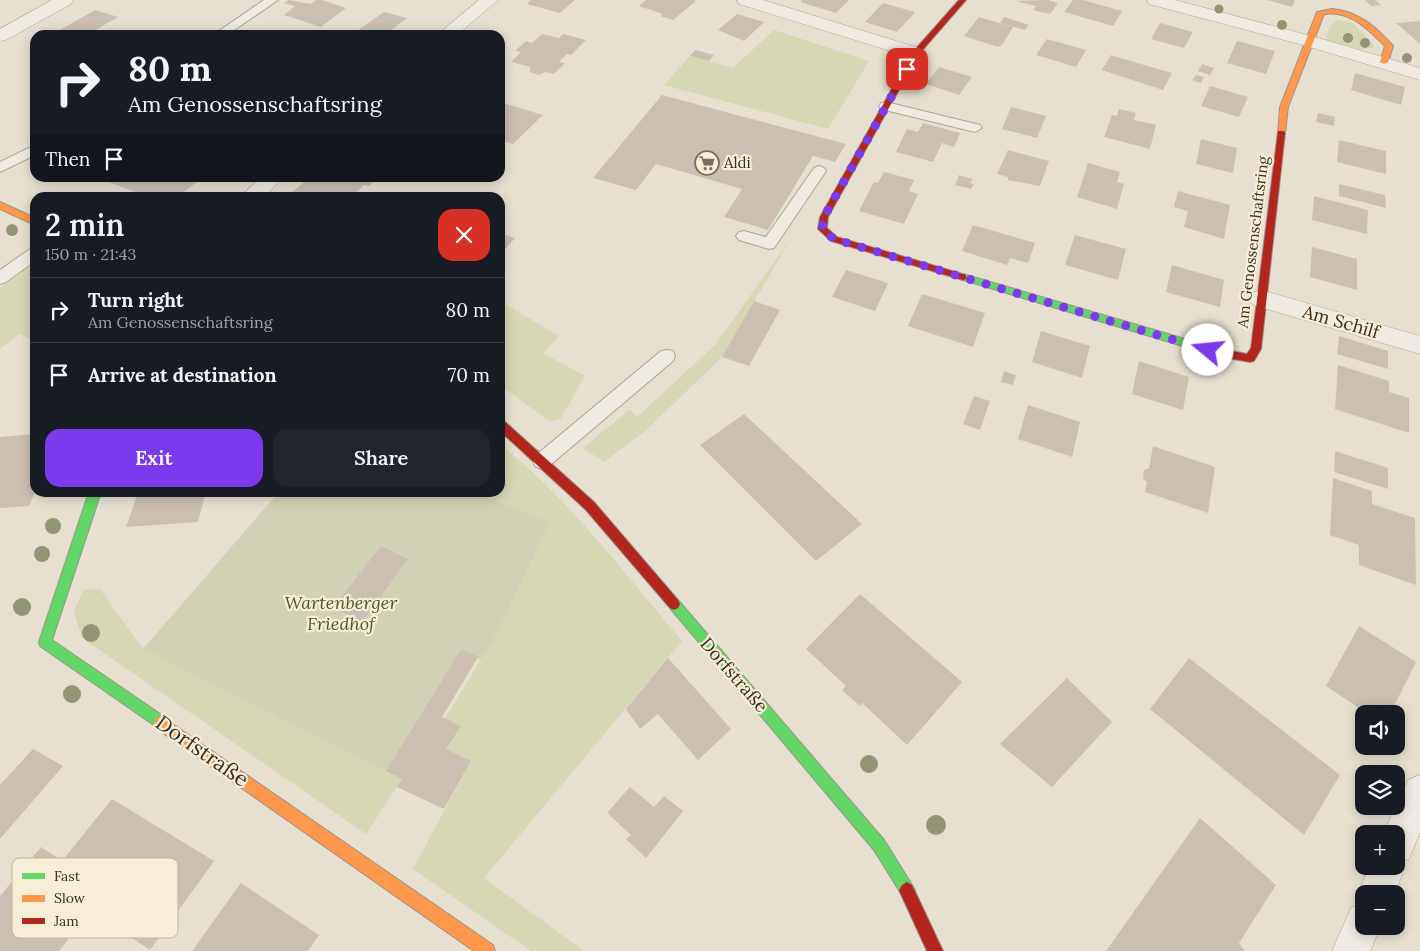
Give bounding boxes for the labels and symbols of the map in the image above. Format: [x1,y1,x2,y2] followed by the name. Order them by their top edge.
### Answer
[886,48,928,90] pin
[694,150,720,176] supermarket icon: Aldi
[723,153,751,172] place label: Aldi
[1232,154,1273,330] street label: Am Genossenschaftsring
[1299,299,1384,344] street label: Am Schilf
[1181,323,1233,375] position arrow
[284,591,398,635] park label: Wartenberger Friedhof
[695,632,773,717] street label: Dorfstraße
[151,709,254,792] street label: Dorfstraße
[12,858,178,938] legend
[54,867,81,885] text: Fast
[54,889,86,907] text: Slow
[53,912,79,930] text: Jam

